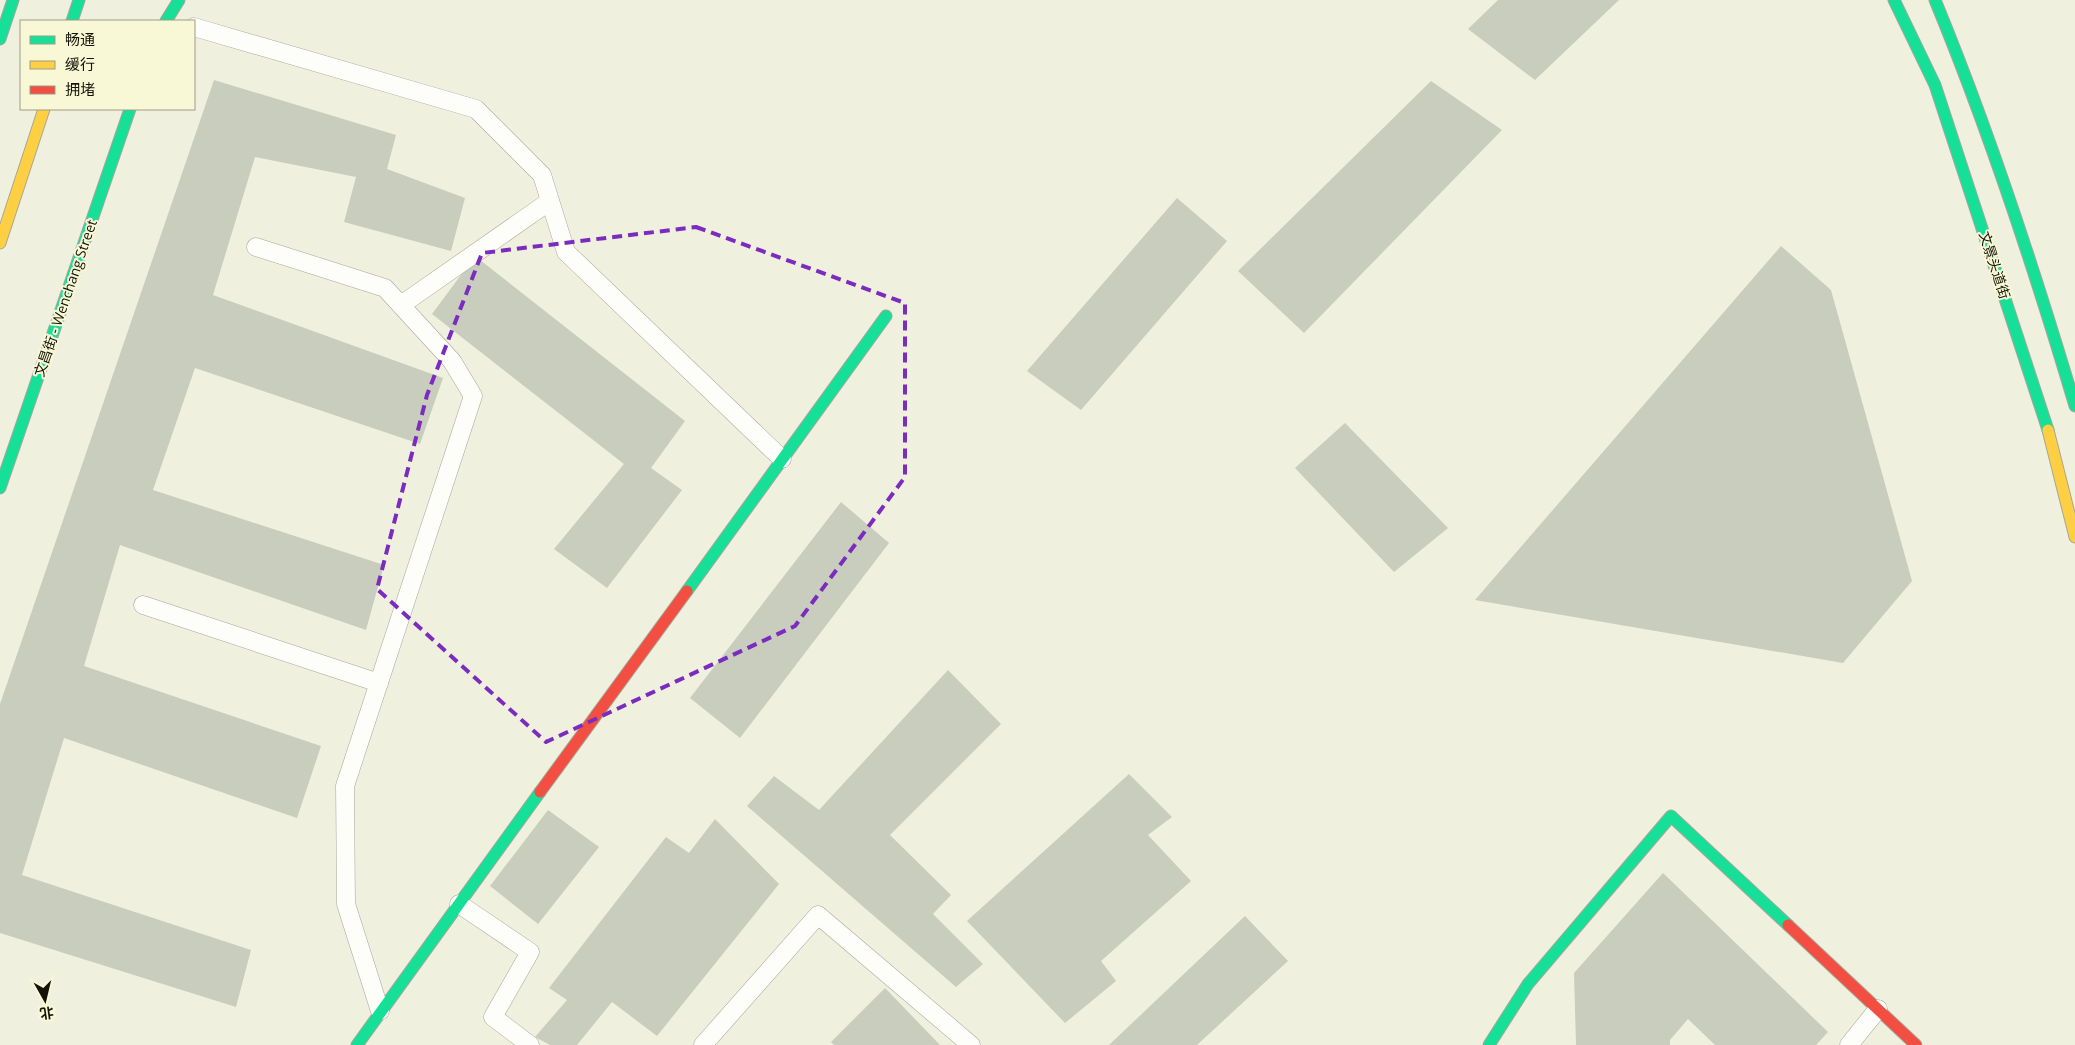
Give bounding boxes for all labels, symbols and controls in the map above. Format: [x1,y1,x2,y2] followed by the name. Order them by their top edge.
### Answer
[20,20,195,110] legend
[65,29,95,49] text: 畅通
[65,54,95,74] text: 缓行
[65,79,95,99] text: 拥堵
[29,217,101,379] street label: 文昌街 - Wenchang Street
[1975,229,2015,301] street label: 文景头道街
[20,975,70,1025] north arrow
[39,1003,55,1024] text: 北

